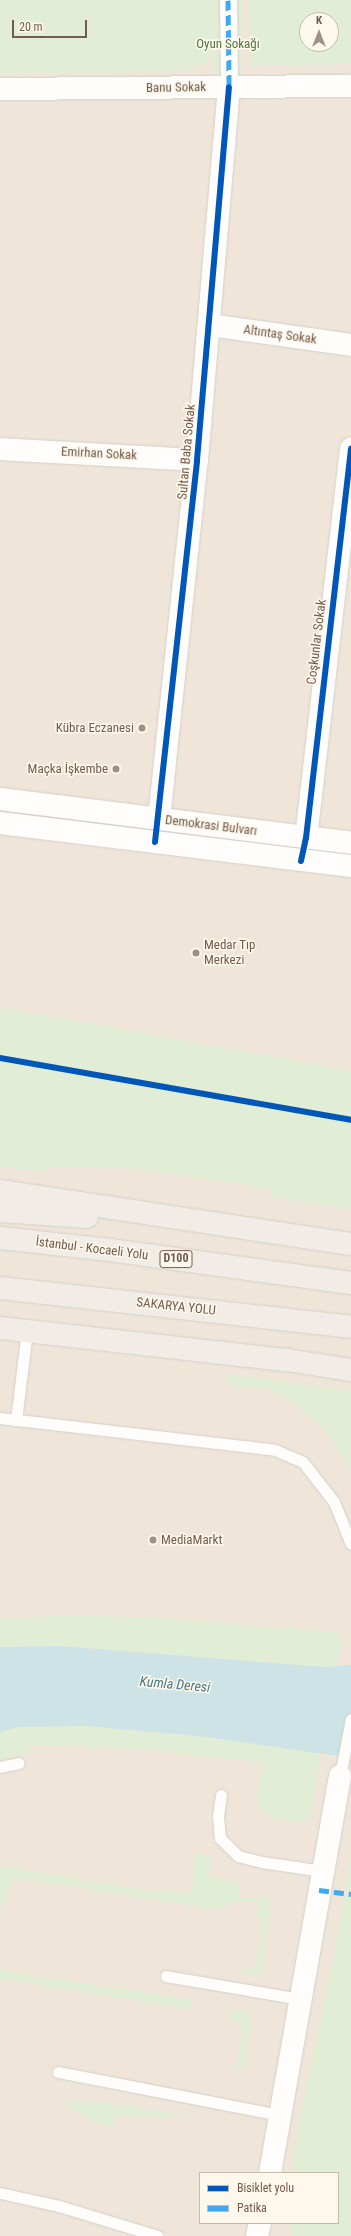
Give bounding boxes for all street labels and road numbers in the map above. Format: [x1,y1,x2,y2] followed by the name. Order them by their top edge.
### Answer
[146,80,206,96] street label: Banu Sokak
[242,322,318,348] street label: Altıntaş Sokak
[175,404,199,500] street label: Sultan Baba Sokak
[61,444,137,464] street label: Emirhan Sokak
[304,599,330,685] street label: Coşkunlar Sokak
[164,813,258,839] street label: Demokrasi Bulvarı
[35,1234,149,1264] street label: İstanbul - Kocaeli Yolu
[159,1249,193,1269] road number: D100
[136,1295,216,1319] street label: SAKARYA YOLU

